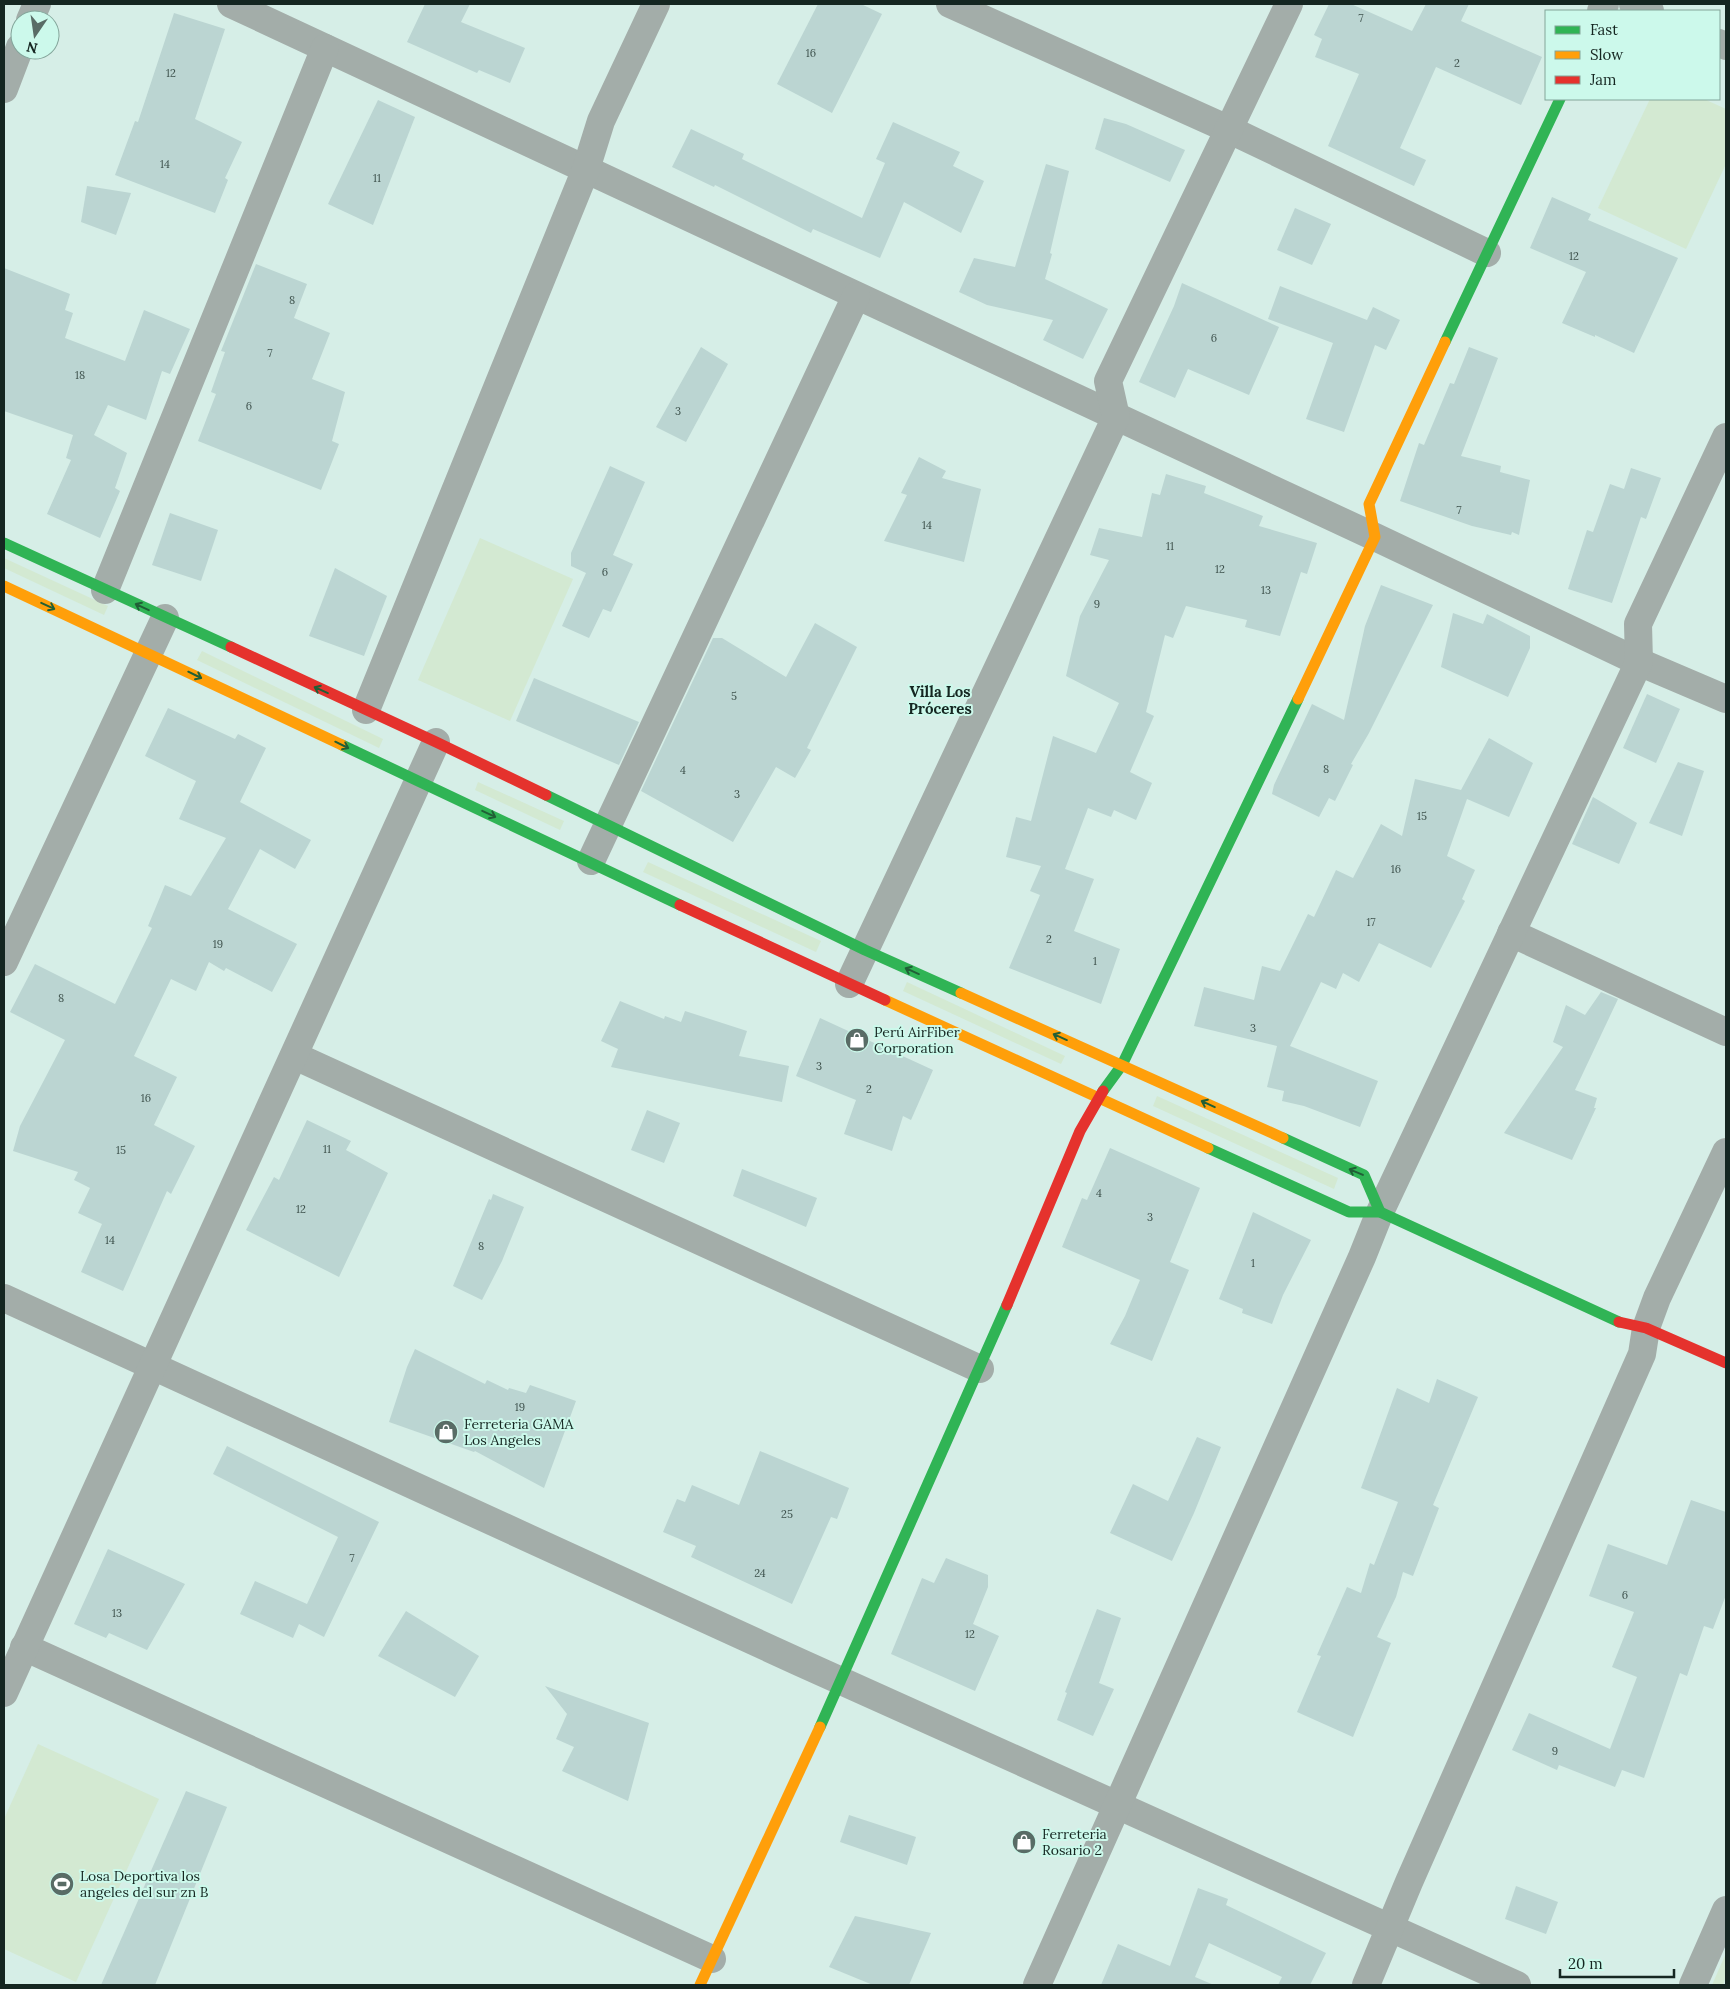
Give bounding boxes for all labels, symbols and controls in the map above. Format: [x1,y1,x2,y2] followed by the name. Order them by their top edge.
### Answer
[10,10,60,60] north arrow
[1545,10,1720,100] legend
[1358,11,1364,25] house number: 7
[1590,20,1618,39] text: Fast
[25,38,39,58] text: N
[1590,45,1623,64] text: Slow
[806,46,816,60] house number: 16
[1454,56,1460,70] house number: 2
[166,66,176,80] house number: 12
[1589,70,1617,89] text: Jam
[160,157,170,171] house number: 14
[373,171,381,185] house number: 11
[1569,249,1579,263] house number: 12
[289,293,295,307] house number: 8
[1211,331,1217,345] house number: 6
[267,346,273,360] house number: 7
[75,368,85,382] house number: 18
[246,399,252,413] house number: 6
[675,404,681,418] house number: 3
[1456,503,1462,517] house number: 7
[922,518,932,532] house number: 14
[1166,539,1174,553] house number: 11
[1215,562,1225,576] house number: 12
[602,565,608,579] house number: 6
[1261,583,1271,597] house number: 13
[1094,597,1100,611] house number: 9
[40,602,55,612] one-way arrow
[135,602,150,612] one-way arrow
[187,671,202,680] one-way arrow
[908,682,972,718] district label: Villa Los Próceres
[314,684,329,694] one-way arrow
[731,689,737,703] house number: 5
[334,741,349,750] one-way arrow
[1323,762,1329,776] house number: 8
[680,763,686,777] house number: 4
[734,787,740,801] house number: 3
[1417,809,1427,823] house number: 15
[481,810,496,820] one-way arrow
[1391,862,1401,876] house number: 16
[1366,915,1376,929] house number: 17
[1046,932,1052,946] house number: 2
[213,937,223,951] house number: 19
[1093,954,1097,968] house number: 1
[905,966,920,975] one-way arrow
[58,991,64,1005] house number: 8
[1250,1021,1256,1035] house number: 3
[874,1023,960,1057] place label: Perú AirFiber Corporation
[844,1027,870,1053] shop icon: Perú AirFiber Corporation
[1053,1031,1068,1041] one-way arrow
[816,1059,822,1073] house number: 3
[866,1082,872,1096] house number: 2
[141,1091,151,1105] house number: 16
[1201,1099,1216,1108] one-way arrow
[323,1142,331,1156] house number: 11
[116,1143,126,1157] house number: 15
[1349,1166,1364,1176] one-way arrow
[1096,1186,1102,1200] house number: 4
[296,1202,306,1216] house number: 12
[1147,1210,1153,1224] house number: 3
[105,1233,115,1247] house number: 14
[478,1239,484,1253] house number: 8
[1251,1256,1255,1270] house number: 1
[515,1400,525,1414] house number: 19
[464,1415,574,1449] place label: Ferreteria GAMA Los Angeles
[433,1419,459,1445] shop icon: Ferreteria GAMA Los Angeles
[781,1507,793,1521] house number: 25
[349,1551,355,1565] house number: 7
[754,1566,766,1580] house number: 24
[1622,1588,1628,1602] house number: 6
[112,1606,122,1620] house number: 13
[965,1627,975,1641] house number: 12
[1552,1744,1558,1758] house number: 9
[1042,1825,1107,1859] place label: Ferreteria Rosario 2
[1011,1829,1037,1855] shop icon: Ferreteria Rosario 2
[80,1867,209,1901] place label: Losa Deportiva los angeles del sur zn B
[49,1871,75,1897] sports icon: Losa Deportiva los angeles del sur zn B
[1560,1946,1674,1978] scale bar
[1568,1954,1603,1973] text: 20 m

